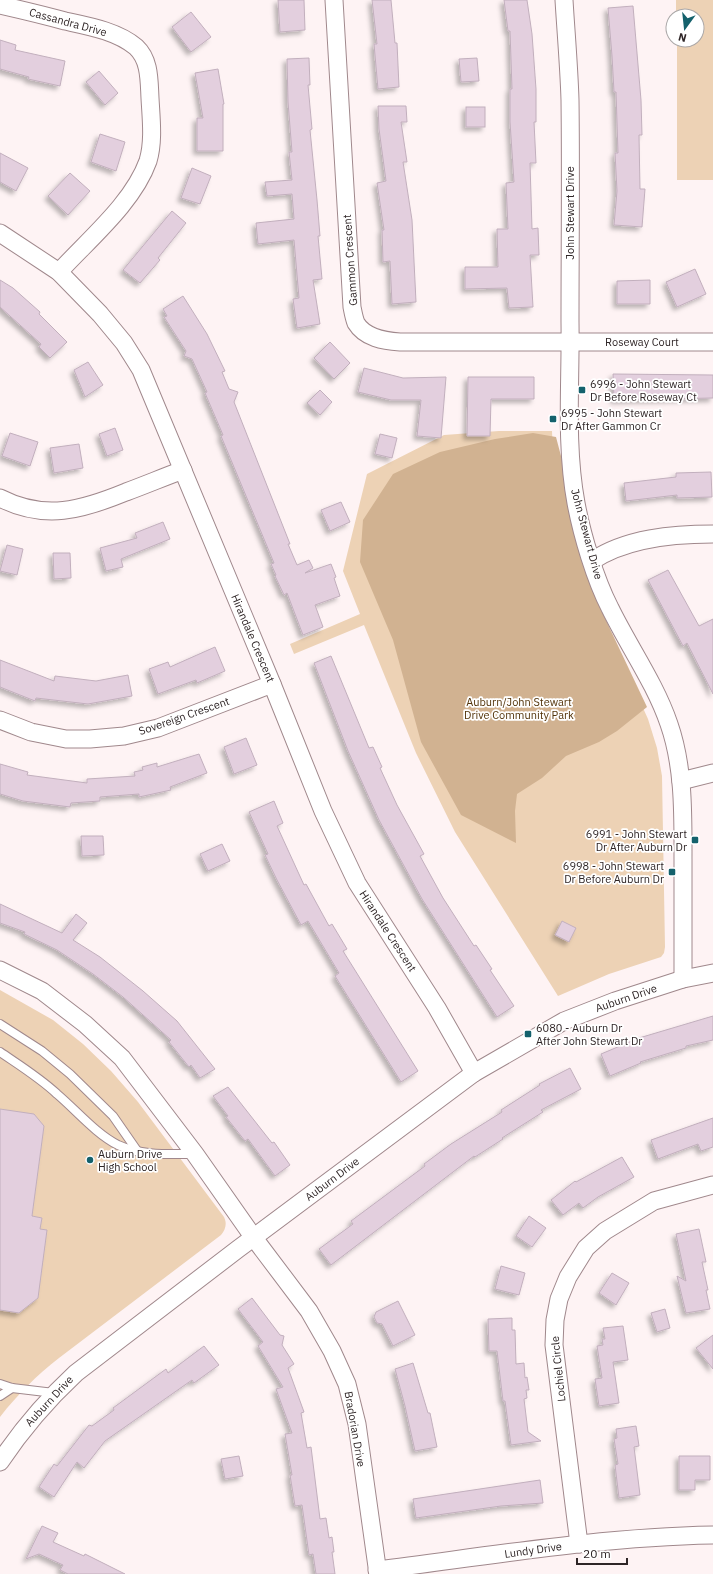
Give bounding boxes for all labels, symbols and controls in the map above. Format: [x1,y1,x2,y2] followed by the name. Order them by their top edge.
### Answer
[28,5,108,39] street label: Cassandra Drive
[665,8,705,48] north arrow
[677,30,688,45] text: N
[563,166,577,260] street label: John Stewart Drive
[340,214,360,306] street label: Gammon Crescent
[605,335,679,349] street label: Roseway Court
[590,377,697,404] place label: 6996 - John Stewart Dr Before Roseway Ct
[577,385,587,395] marker: 6996 - John Stewart Dr Before Roseway Ct
[561,406,662,433] place label: 6995 - John Stewart Dr After Gammon Cr
[548,414,558,424] marker: 6995 - John Stewart Dr After Gammon Cr
[568,487,606,581] street label: John Stewart Drive
[228,592,278,684] street label: Hirandale Crescent
[137,694,231,738] street label: Sovereign Crescent
[464,695,574,722] park label: Auburn/John Stewart Drive Community Park
[586,827,687,854] place label: 6991 - John Stewart Dr After Auburn Dr
[690,835,700,845] marker: 6991 - John Stewart Dr After Auburn Dr
[563,859,664,886] place label: 6998 - John Stewart Dr Before Auburn Dr
[667,867,677,877] marker: 6998 - John Stewart Dr Before Auburn Dr
[356,888,420,974] street label: Hirandale Crescent
[593,981,659,1015] street label: Auburn Drive
[536,1021,642,1048] place label: 6080 - Auburn Dr After John Stewart Dr
[523,1029,533,1039] marker: 6080 - Auburn Dr After John Stewart Dr
[98,1147,162,1174] place label: Auburn Drive High School
[302,1154,362,1204] street label: Auburn Drive
[85,1155,95,1165] marker: Auburn Drive High School
[548,1336,568,1402] street label: Lochiel Circle
[22,1373,76,1429] street label: Auburn Drive
[341,1390,369,1468] street label: Bradorian Drive
[503,1539,563,1561] street label: Lundy Drive
[577,1540,627,1566] scale bar
[583,1546,611,1561] text: 20 m

